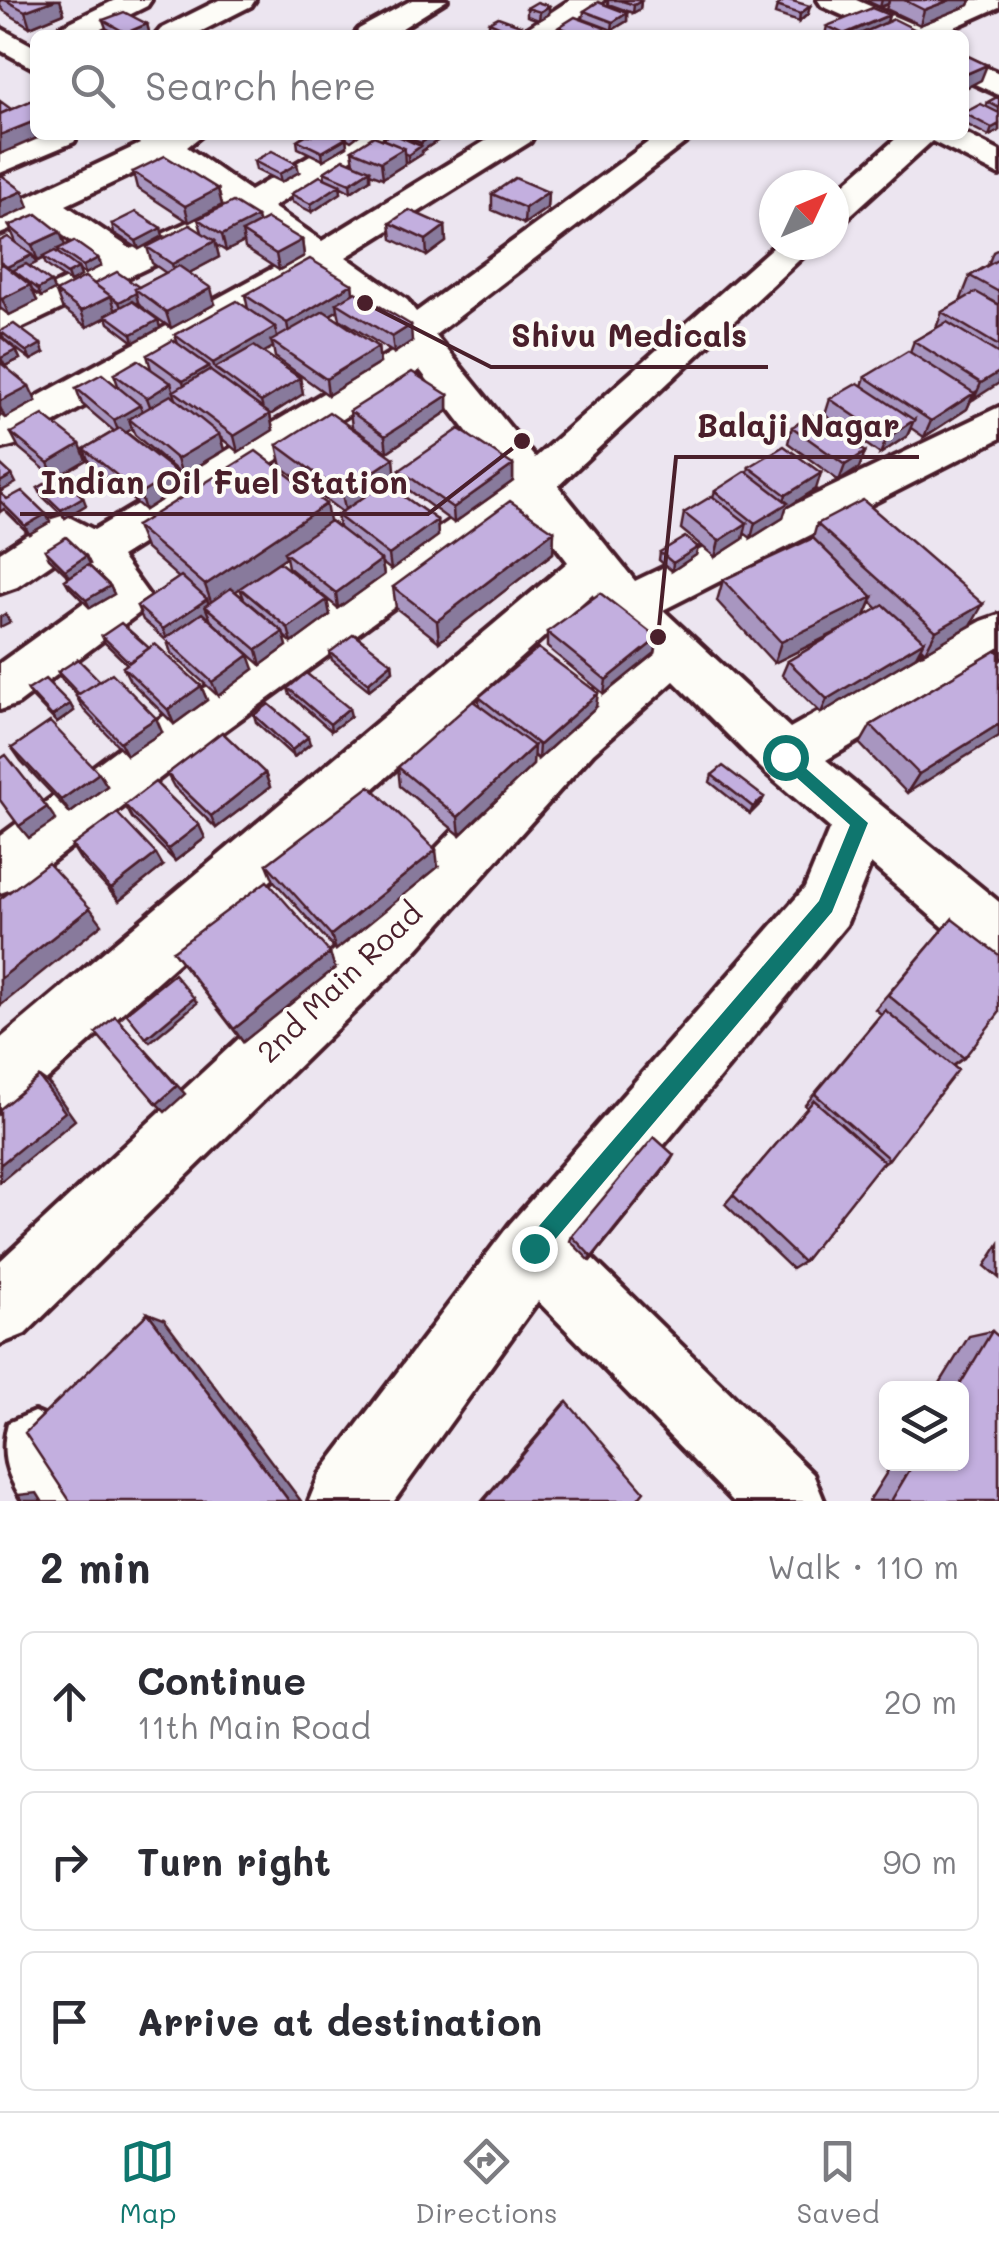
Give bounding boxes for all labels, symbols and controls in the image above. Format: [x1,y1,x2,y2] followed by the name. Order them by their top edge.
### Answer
[30,30,969,140] search box
[65,58,120,113] icon: search
[145,60,376,110] text: Search here
[759,170,849,260] north arrow
[491,305,768,367] callout: Shivu Medicals
[511,313,747,355] text: Shivu Medicals
[676,395,919,457] callout: Balaji Nagar
[696,403,900,445] text: Balaji Nagar
[20,452,428,514] callout: Indian Oil Fuel Station
[40,460,408,502] text: Indian Oil Fuel Station
[763,735,809,781] route start
[248,893,430,1071] street label: 2nd Main Road
[512,1226,558,1272] route end
[879,1381,969,1471] map controls
[879,1381,969,1471] button: layers
[40,1539,150,1594] text: 2 min
[767,1545,959,1587] text: Walk · 110 m
[137,1655,306,1705] text: Continue
[42,1674,97,1729] icon: ahead
[884,1680,957,1722] text: 20 m
[137,1705,371,1747] text: 11th Main Road
[42,1834,97,1889] icon: right
[137,1836,331,1886] text: Turn right
[883,1840,957,1882] text: 90 m
[42,1994,97,2049] icon: arrive
[137,1996,542,2046] text: Arrive at destination
[119,2134,176,2230] tab: Map
[415,2134,558,2230] tab: Directions
[796,2134,880,2230] tab: Saved

